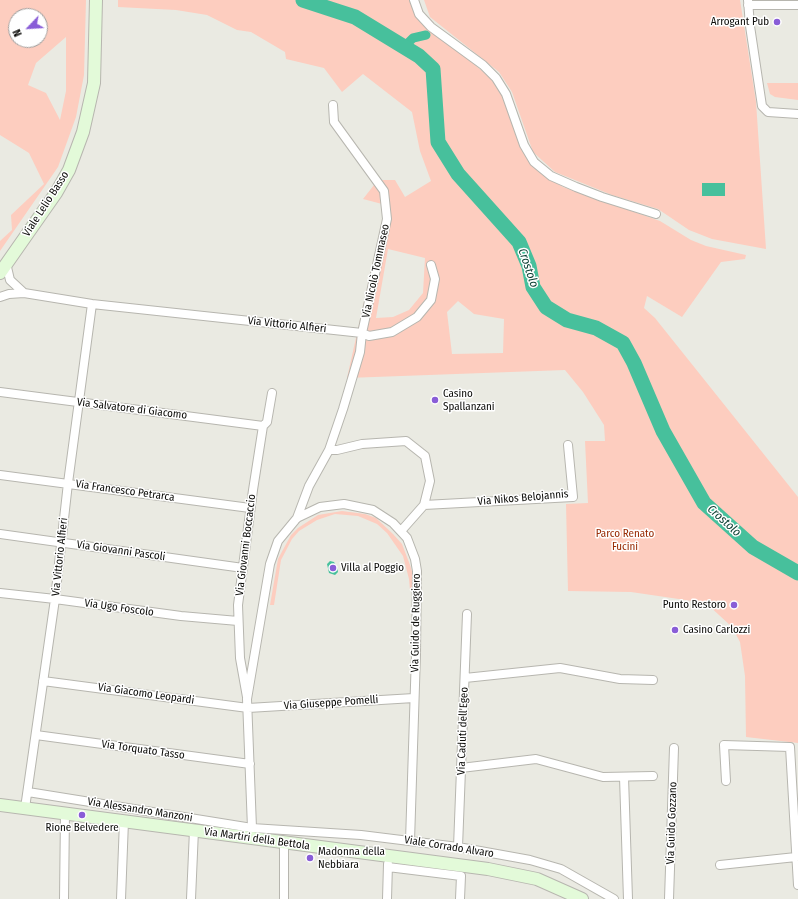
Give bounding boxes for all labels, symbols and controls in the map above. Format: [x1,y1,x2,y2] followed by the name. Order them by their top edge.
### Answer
[8,8,48,48] north arrow
[711,15,769,29] place label: Arrogant Pub
[772,17,782,27] marker: Arrogant Pub
[10,27,25,39] text: N
[20,169,72,239] street label: Viale Lelio Basso
[360,223,392,319] street label: Via Nicolò Tommaseo
[515,247,541,289] water label: Crostolo
[247,314,327,336] street label: Via Vittorio Alfieri
[443,387,495,413] place label: Casino Spallanzani
[430,395,440,405] marker: Casino Spallanzani
[76,396,188,422] street label: Via Salvatore di Giacomo
[75,478,175,504] street label: Via Francesco Petrarca
[477,487,569,509] street label: Via Nikos Belojannis
[233,493,259,597] street label: Via Giovanni Boccaccio
[704,502,744,540] water label: Crostolo
[49,517,71,597] street label: Via Vittorio Alfieri
[596,527,654,553] park label: Parco Renato Fucini
[76,538,166,564] street label: Via Giovanni Pascoli
[341,561,404,575] place label: Villa al Poggio
[328,563,338,573] marker: Villa al Poggio
[409,573,423,673] street label: Via Guido de Ruggiero
[83,597,155,619] street label: Via Ugo Foscolo
[663,598,726,612] place label: Punto Restoro
[729,600,739,610] marker: Punto Restoro
[683,623,750,637] place label: Casino Carlozzi
[670,625,680,635] marker: Casino Carlozzi
[97,681,195,707] street label: Via Giacomo Leopardi
[455,687,471,775] street label: Via Caduti dell'Egeo
[283,693,379,713] street label: Via Giuseppe Pomelli
[101,738,185,762] street label: Via Torquato Tasso
[664,781,680,865] street label: Via Guido Gozzano
[87,795,193,825] street label: Via Alessandro Manzoni
[77,810,87,820] marker: Rione Belvedere
[45,821,119,835] place label: Rione Belvedere
[203,825,311,853] street label: Via Martiri della Bettola
[403,833,495,861] street label: Viale Corrado Alvaro
[318,845,385,871] place label: Madonna della Nebbiara
[305,853,315,863] marker: Madonna della Nebbiara

